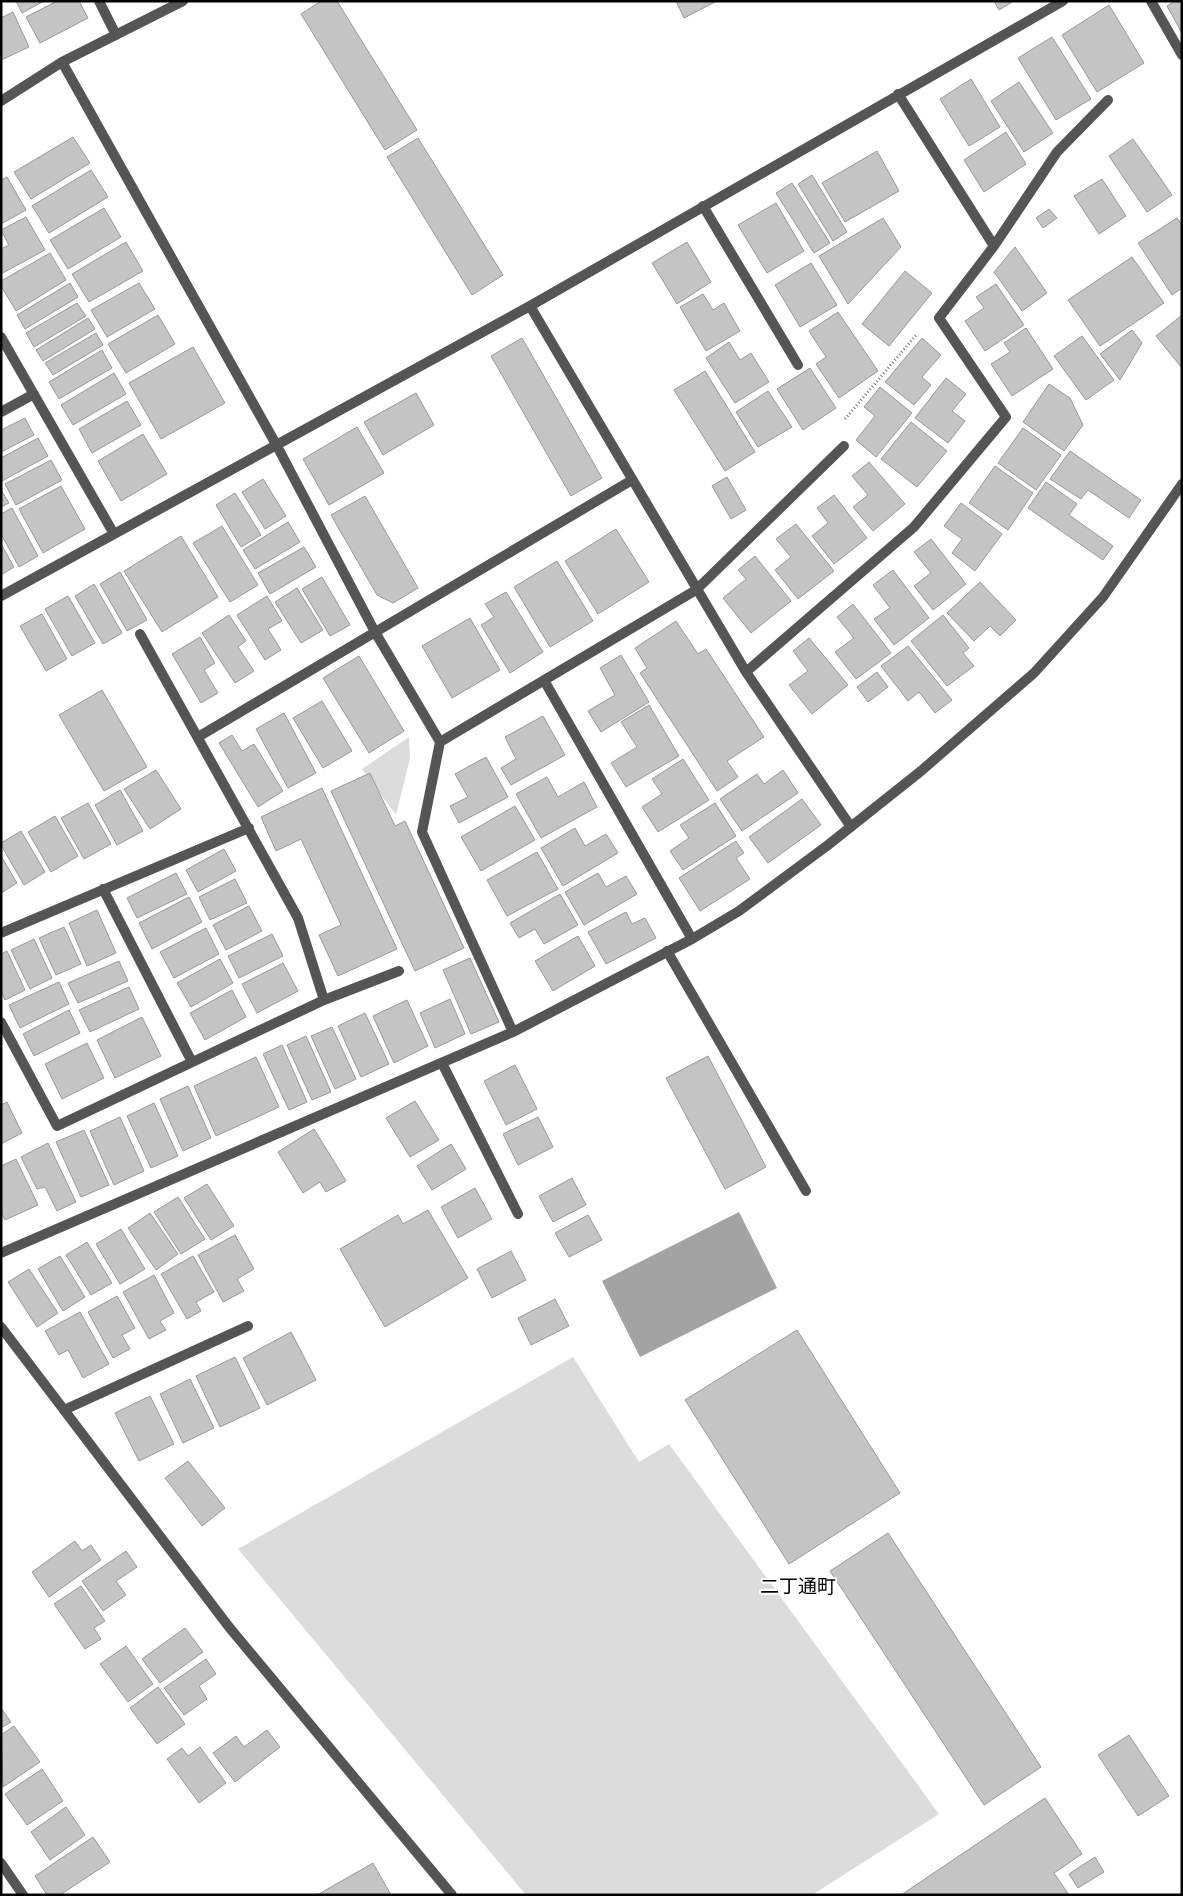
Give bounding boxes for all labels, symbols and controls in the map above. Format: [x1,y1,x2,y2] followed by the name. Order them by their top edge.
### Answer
[760,1575,836,1598] district label: 二丁通町

